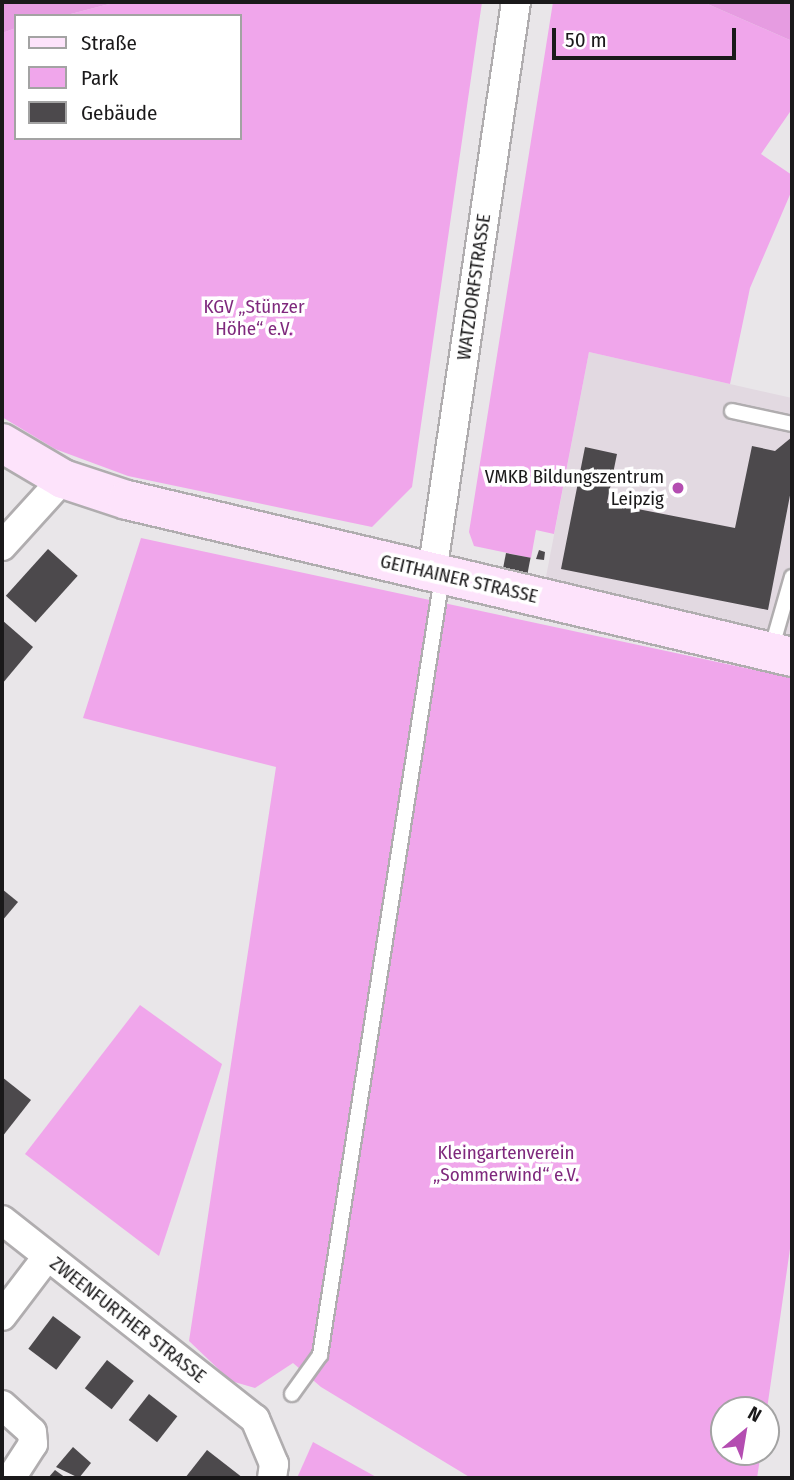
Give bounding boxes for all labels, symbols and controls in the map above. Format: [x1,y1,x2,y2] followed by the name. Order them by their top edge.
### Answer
[14,14,242,140] legend
[556,14,740,58] scale bar
[565,27,607,53] text: 50 m
[81,30,137,56] text: Straße
[81,65,118,91] text: Park
[81,100,157,126] text: Gebäude
[452,212,496,362] street label: WATZDORFSTRASSE
[203,296,305,340] park label: KGV „Stünzer Höhe“ e.V.
[485,466,664,510] place label: VMKB Bildungszentrum Leipzig
[670,480,686,496] marker: VMKB Bildungszentrum Leipzig
[378,550,540,608] street label: GEITHAINER STRASSE
[433,1142,579,1186] park label: Kleingartenverein „Sommerwind“ e.V.
[45,1252,211,1388] street label: ZWEENFURTHER STRASSE
[710,1396,780,1466] north arrow
[744,1401,765,1427] text: N

